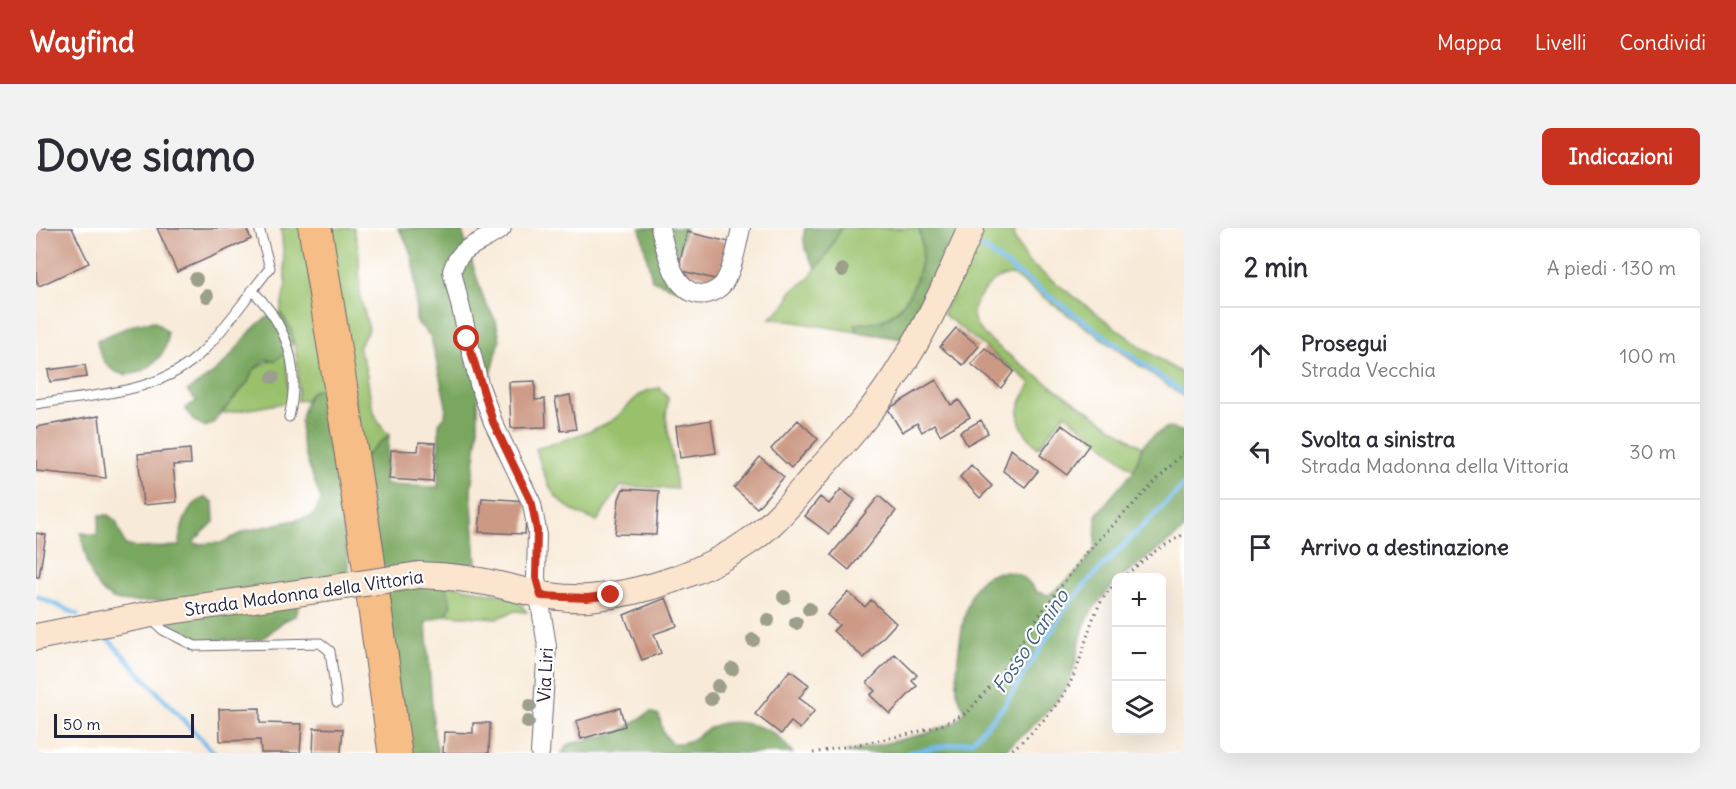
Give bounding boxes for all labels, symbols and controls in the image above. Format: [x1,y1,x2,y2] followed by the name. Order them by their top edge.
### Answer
[30,24,134,60] text: Wayfind
[1437,29,1502,56] text: Mappa
[1535,29,1586,56] text: Livelli
[1619,29,1706,56] text: Condividi
[1542,128,1700,185] button: Indicazioni
[36,130,255,182] text: Dove siamo
[1244,251,1308,284] text: 2 min
[1547,255,1676,280] text: A piedi · 130 m
[453,325,479,351] route start
[1301,329,1387,357] text: Prosegui
[1244,339,1277,372] icon: ahead
[1619,343,1676,368] text: 100 m
[1301,357,1436,382] text: Strada Vecchia
[1301,425,1455,453] text: Svolta a sinistra
[1244,435,1277,468] icon: left
[1629,439,1676,464] text: 30 m
[1301,453,1569,478] text: Strada Madonna della Vittoria
[1244,531,1277,564] icon: arrive
[1301,533,1509,561] text: Arrivo a destinazione
[183,565,425,621] street label: Strada Madonna della Vittoria
[1112,573,1166,735] map controls
[1112,573,1166,627] button: +
[597,581,623,607] route end
[986,583,1075,697] water label: Fosso Canino
[1112,627,1166,681] button: −
[532,647,558,703] street label: Via Liri
[1112,681,1166,735] button: layers
[54,711,194,738] scale bar
[63,714,101,734] text: 50 m

